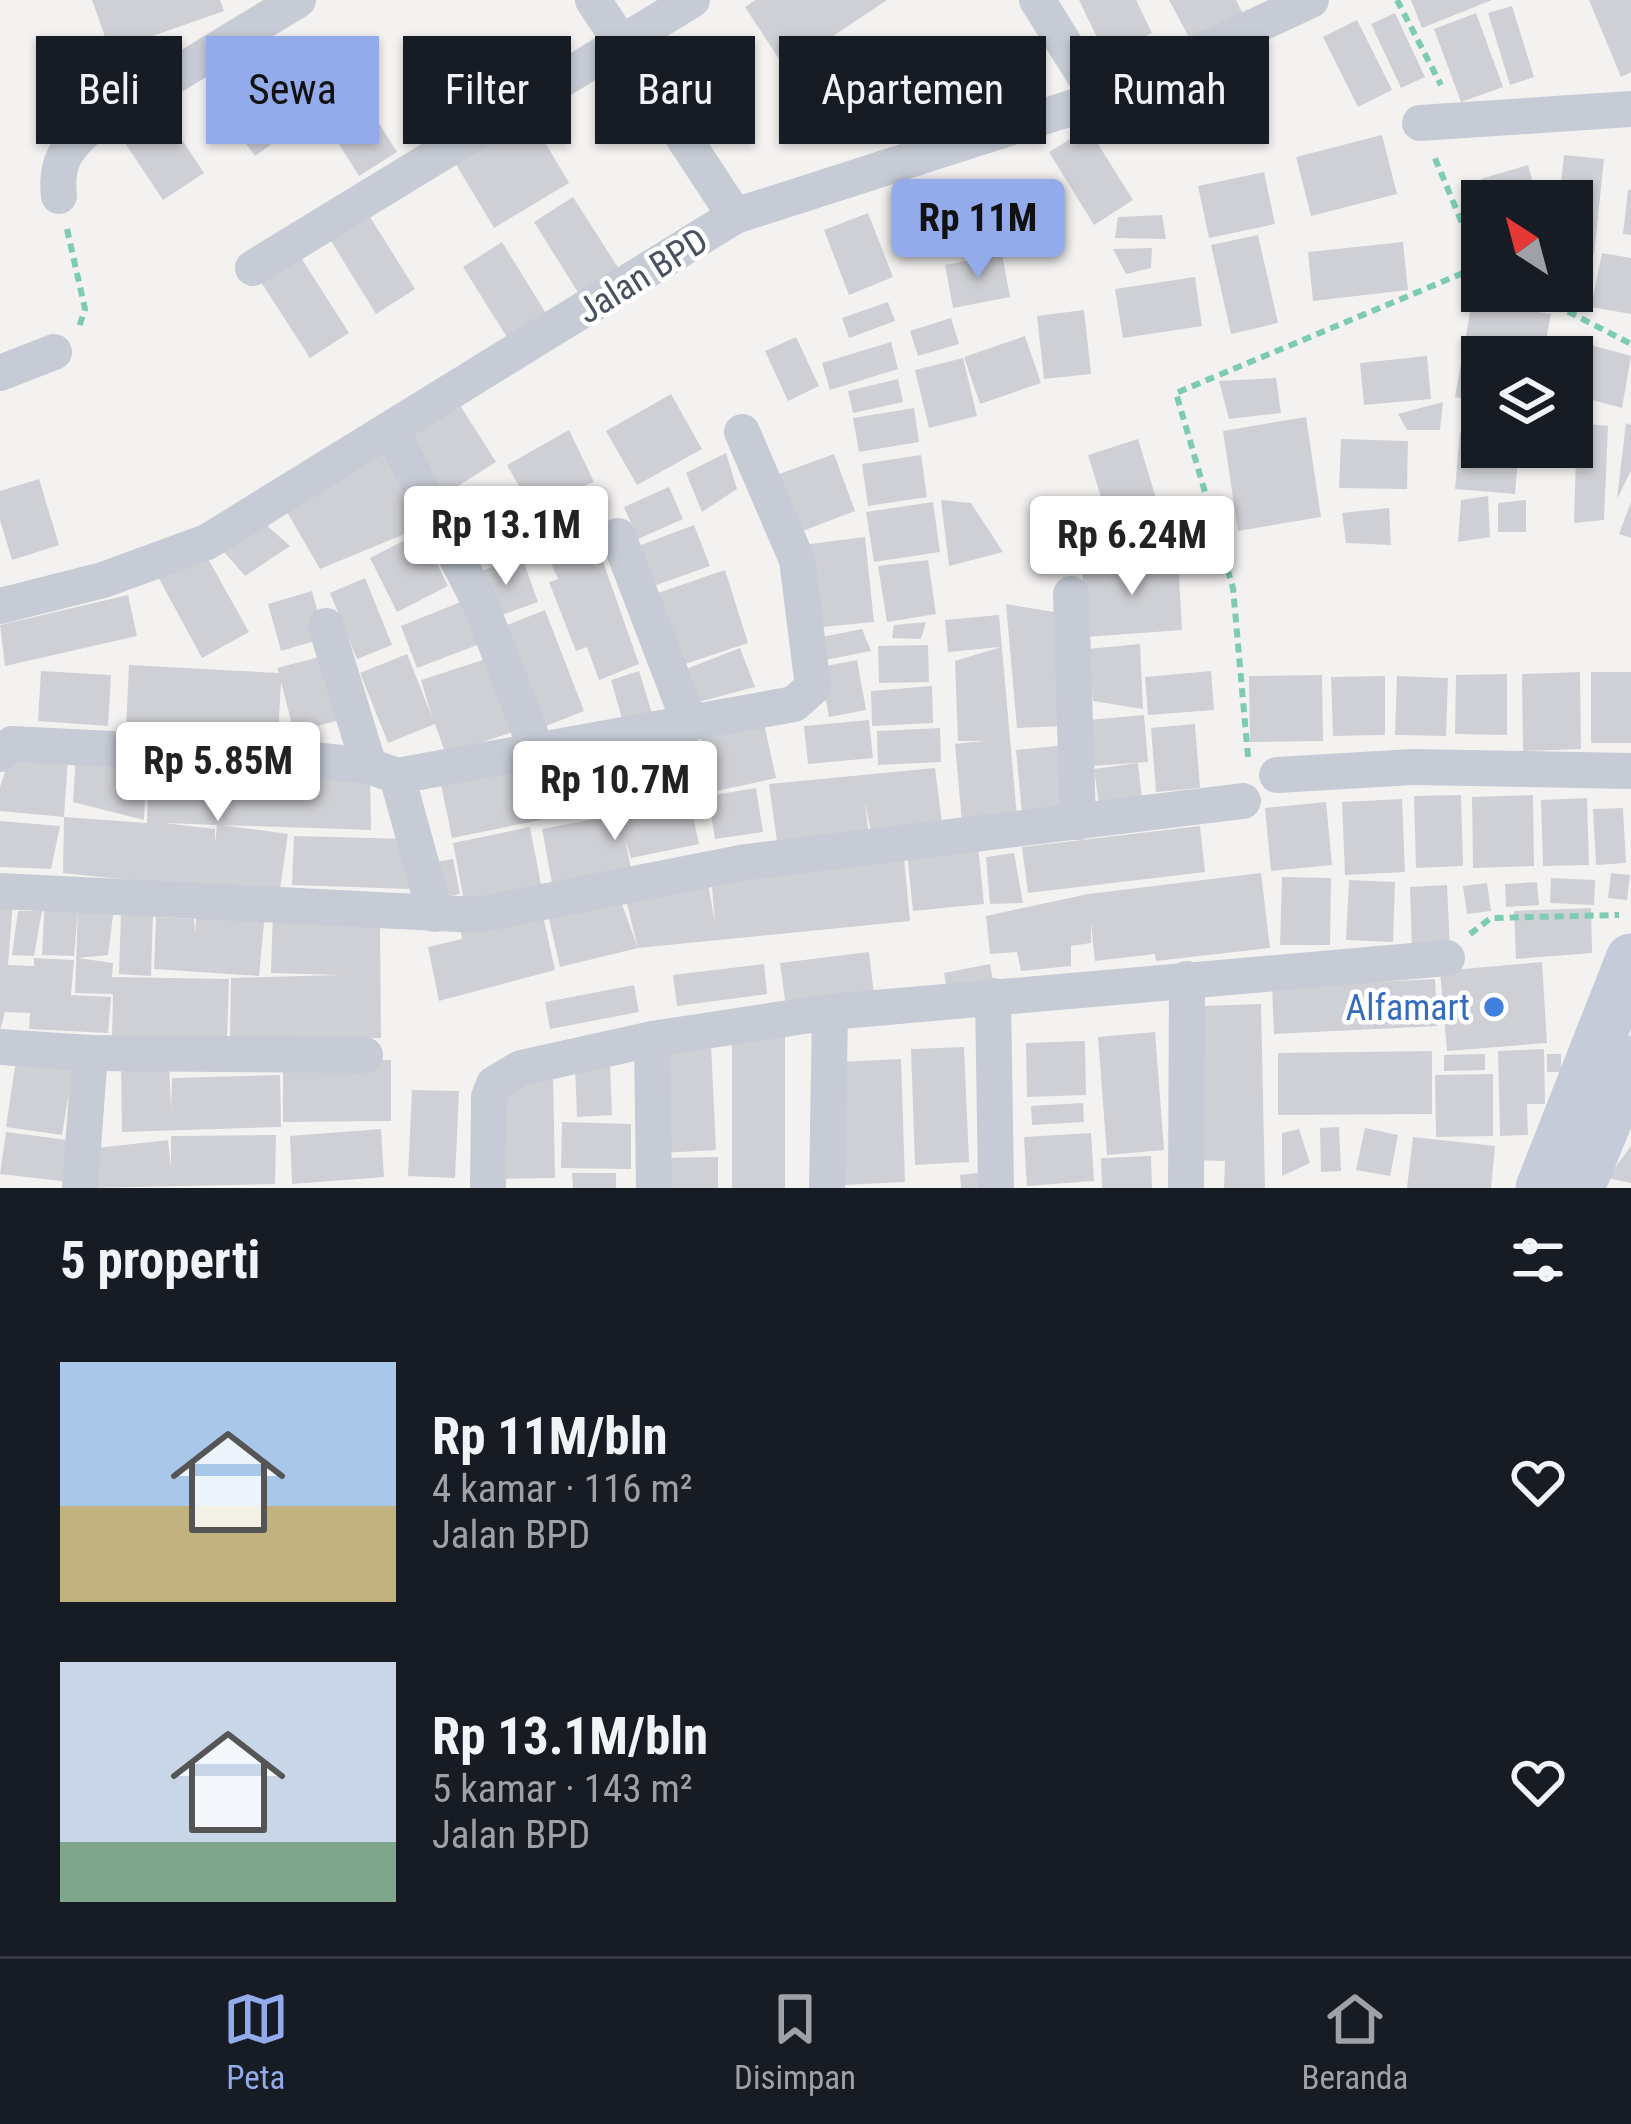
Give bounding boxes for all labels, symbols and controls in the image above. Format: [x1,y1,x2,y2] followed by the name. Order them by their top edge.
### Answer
[36,36,182,144] chip: Beli
[206,36,379,144] chip: Sewa
[403,36,571,144] chip: Filter
[595,36,755,144] chip: Baru
[779,36,1046,144] chip: Apartemen
[1070,36,1269,144] chip: Rumah
[880,179,1076,281] pin: Rp 11M
[1461,180,1593,312] north arrow
[1461,180,1593,468] map controls
[919,195,1037,241] text: Rp 11M
[569,219,716,332] street label: Jalan BPD
[1461,336,1593,468] button: layers
[382,486,630,588] pin: Rp 13.1M
[1008,496,1256,598] pin: Rp 6.24M
[431,502,581,548] text: Rp 13.1M
[1057,512,1207,558] text: Rp 6.24M
[94,722,342,824] pin: Rp 5.85M
[143,738,293,784] text: Rp 5.85M
[491,741,739,843] pin: Rp 10.7M
[540,757,690,803] text: Rp 10.7M
[1345,987,1470,1029] place label: Alfamart
[1481,994,1507,1020] marker: Alfamart
[1505,1227,1571,1293] icon: filters
[60,1231,260,1290] text: 5 properti
[432,1407,668,1466] text: Rp 11M/bln
[156,1410,300,1554] icon: home
[1505,1449,1571,1515] icon: heart
[432,1466,693,1512] text: 4 kamar · 116 m²
[432,1512,590,1558] text: Jalan BPD
[432,1707,708,1766] text: Rp 13.1M/bln
[156,1710,300,1854] icon: home
[1505,1749,1571,1815] icon: heart
[432,1766,693,1812] text: 5 kamar · 143 m²
[432,1812,590,1858] text: Jalan BPD
[223,1986,289,2097] tab: Peta
[734,1986,856,2097] tab: Disimpan
[1301,1986,1408,2097] tab: Beranda

